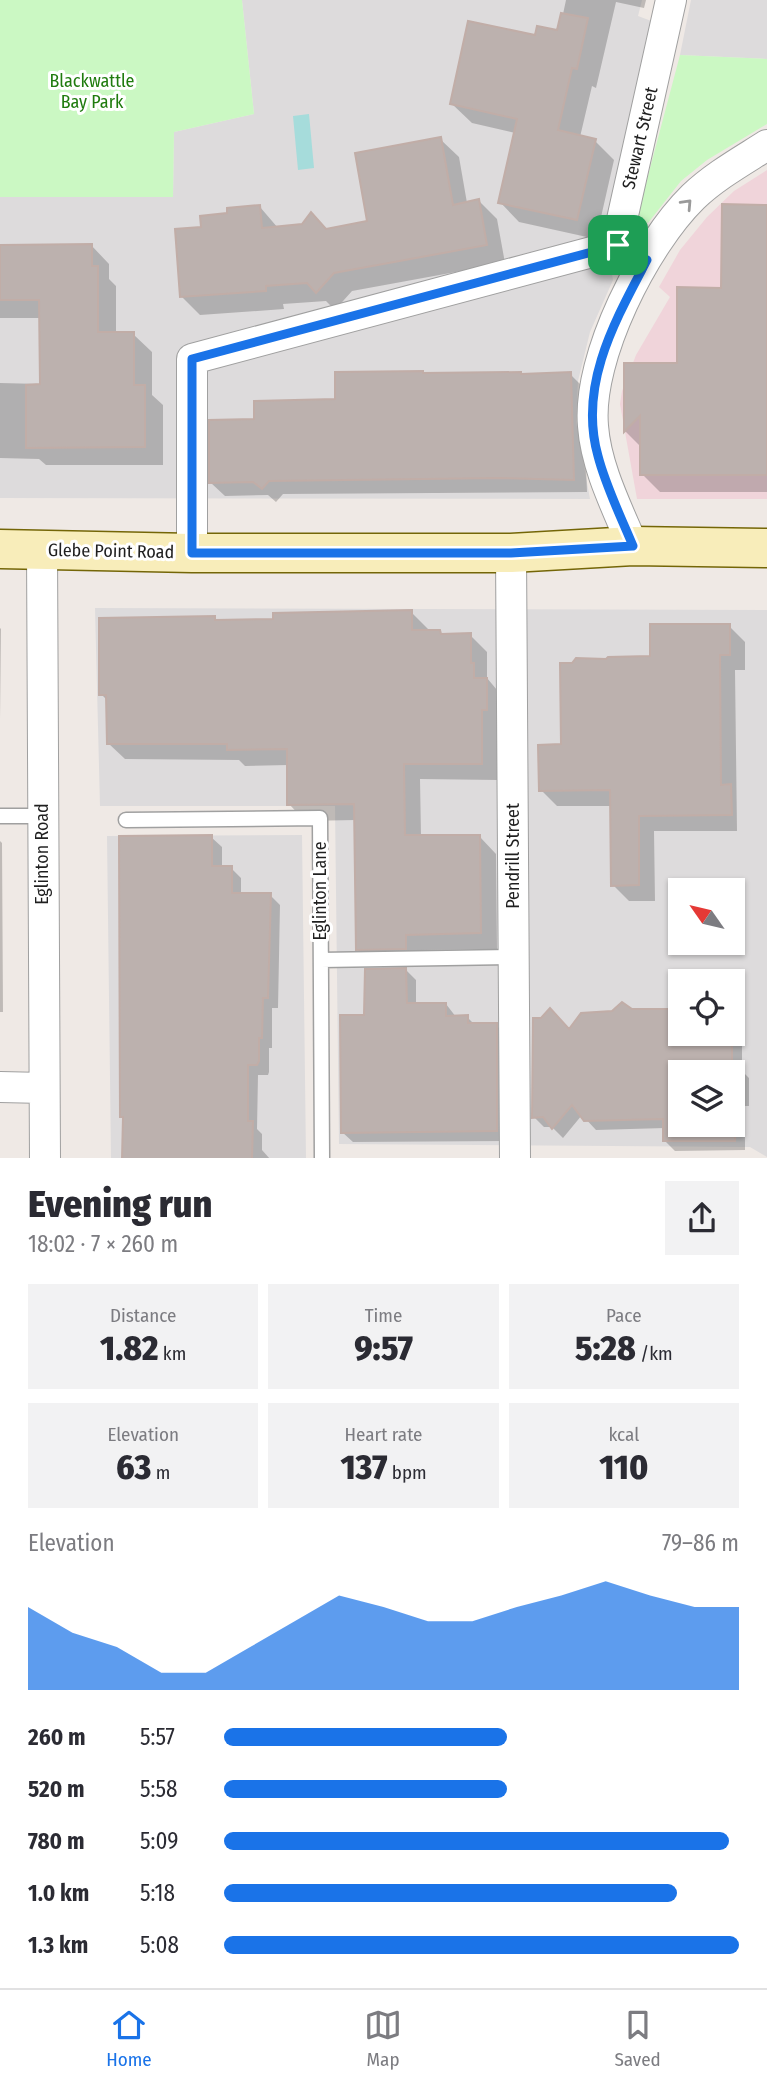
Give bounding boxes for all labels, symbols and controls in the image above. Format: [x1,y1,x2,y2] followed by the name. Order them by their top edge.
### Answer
[50,70,135,113] park label: Blackwattle Bay Park
[618,85,662,191] street label: Stewart Street
[679,199,691,212] one-way arrow
[588,215,648,275] pin
[599,226,637,264] icon: arrive
[48,539,174,563] street label: Glebe Point Road
[31,803,53,905] street label: Eglinton Road
[502,803,524,909] street label: Pendrill Street
[309,841,331,941] street label: Eglinton Lane
[668,878,746,956] north arrow
[668,878,745,1137] map controls
[668,969,745,1046] button: locate
[668,1060,745,1137] button: layers
[28,1181,212,1227] text: Evening run
[665,1181,739,1255] button: share
[28,1230,178,1258] text: 18:02 · 7 × 260 m
[110,1304,176,1327] text: Distance
[365,1304,402,1327] text: Time
[606,1304,642,1327] text: Pace
[100,1327,158,1369] text: 1.82
[354,1327,413,1369] text: 9:57
[575,1327,636,1369] text: 5:28
[158,1342,186,1365] text: km
[636,1342,673,1365] text: /km
[107,1423,179,1446] text: Elevation
[344,1423,423,1446] text: Heart rate
[608,1423,639,1446] text: kcal
[116,1446,151,1488] text: 63
[340,1446,387,1488] text: 137
[599,1446,648,1488] text: 110
[151,1461,170,1484] text: m
[387,1461,427,1484] text: bpm
[28,1529,115,1557] text: Elevation
[662,1529,739,1557] text: 79–86 m
[28,1723,86,1751] text: 260 m
[140,1723,175,1751] text: 5:57
[28,1775,85,1803] text: 520 m
[140,1775,178,1803] text: 5:58
[28,1827,85,1855] text: 780 m
[140,1827,178,1855] text: 5:09
[28,1879,89,1907] text: 1.0 km
[140,1879,175,1907] text: 5:18
[28,1931,88,1959] text: 1.3 km
[140,1931,179,1959] text: 5:08
[106,2006,152,2071] tab: Home
[364,2006,402,2071] tab: Map
[614,2006,661,2071] tab: Saved

